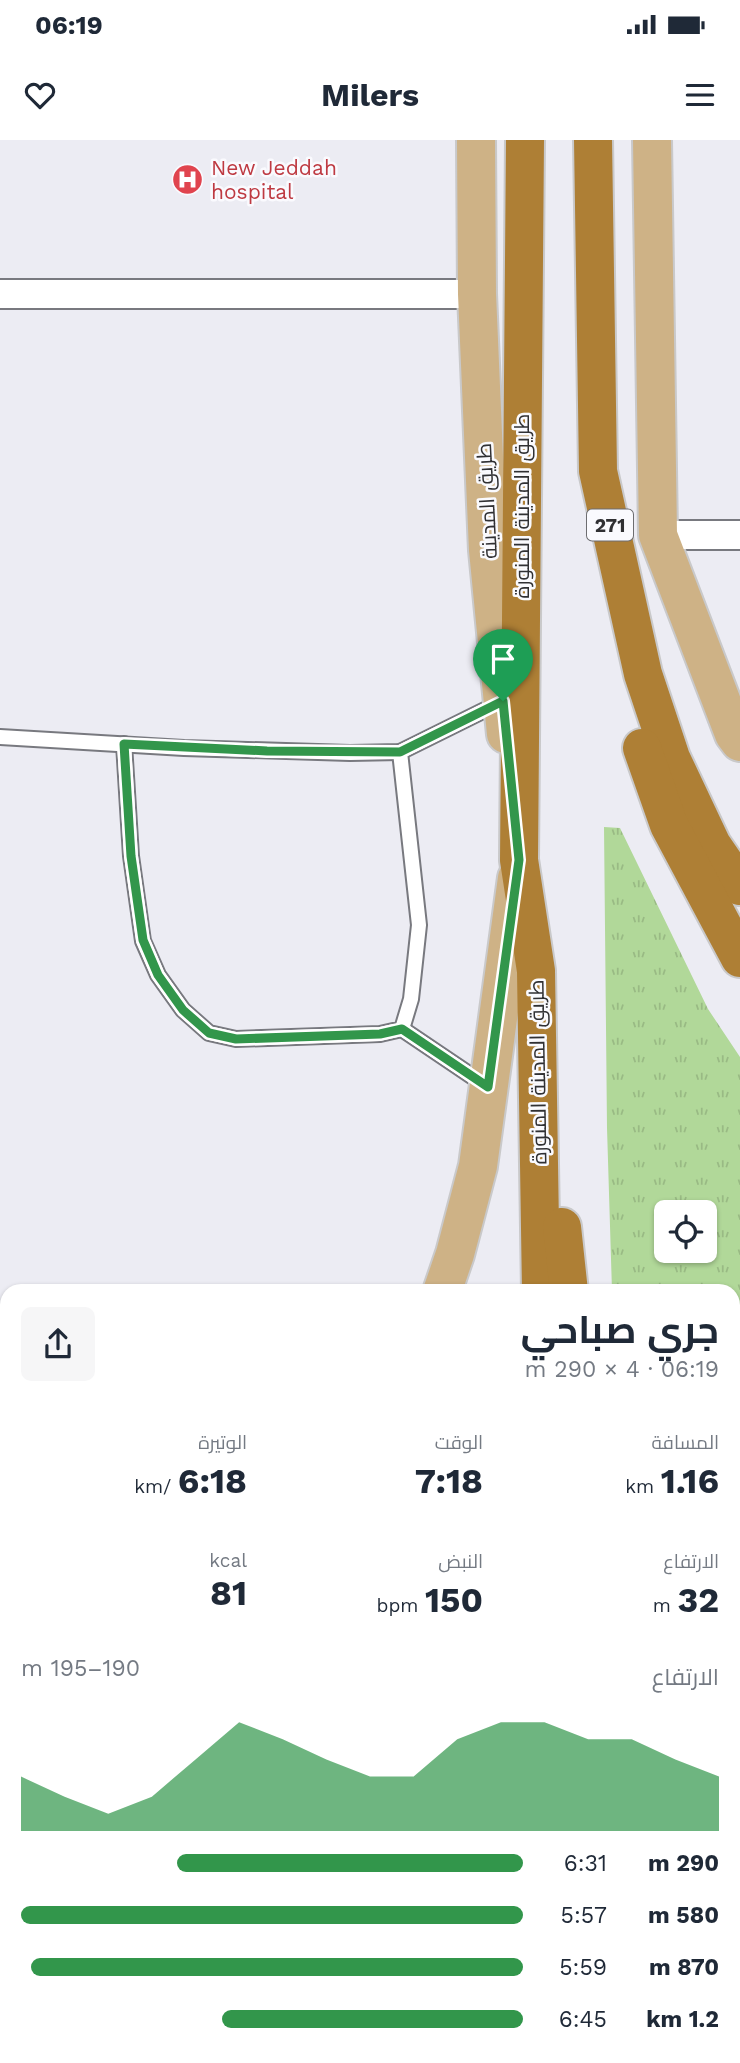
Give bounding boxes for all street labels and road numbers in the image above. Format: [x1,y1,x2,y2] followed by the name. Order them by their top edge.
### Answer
[509,414,535,598] street label: طريق المدينة المنورة
[471,442,503,560] street label: طريق المدينة
[587,510,633,540] road number: 271
[523,979,553,1165] street label: طريق المدينة المنورة

